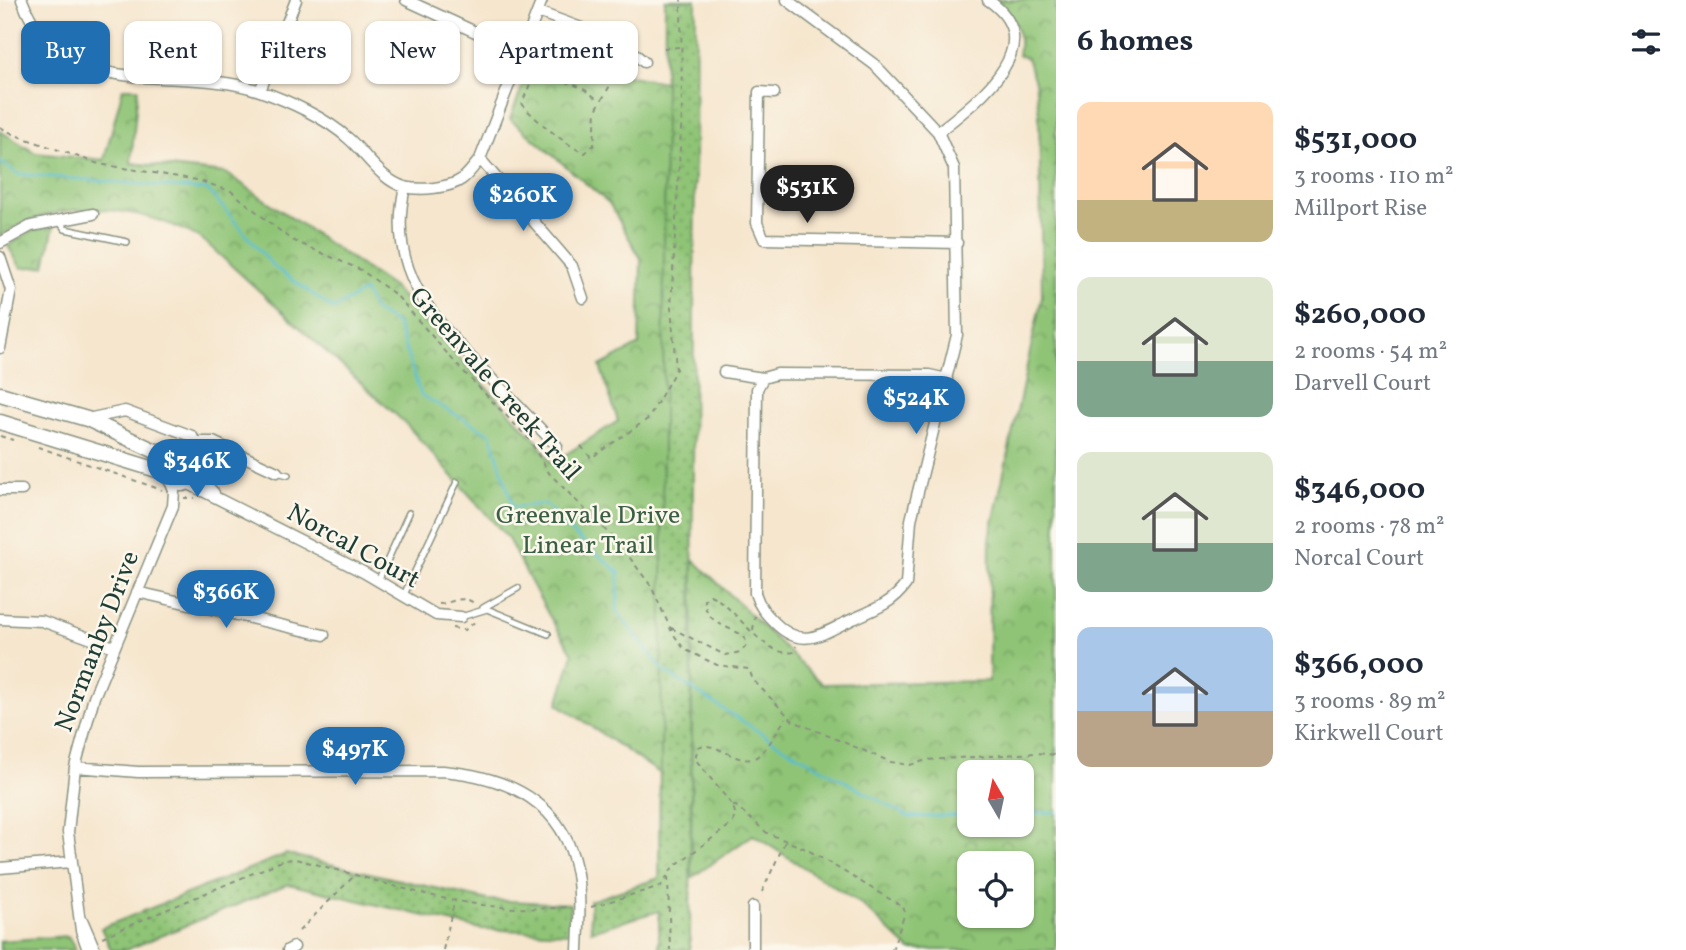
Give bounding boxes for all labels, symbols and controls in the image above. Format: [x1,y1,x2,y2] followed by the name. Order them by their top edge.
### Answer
[21,21,110,84] chip: Buy
[124,21,222,84] chip: Rent
[236,21,351,84] chip: Filters
[365,21,460,84] chip: New
[474,21,638,84] chip: Apartment
[1077,21,1193,63] text: 6 homes
[1627,23,1665,61] icon: filters
[1294,119,1417,161] text: $531,000
[1133,130,1217,214] icon: home
[1294,161,1454,193] text: 3 rooms · 110 m²
[758,166,856,225] pin: $531K
[776,172,838,204] text: $531K
[474,174,572,233] pin: $260K
[489,180,557,212] text: $260K
[1294,193,1427,225] text: Millport Rise
[400,280,589,489] street label: Greenvale Creek Trail
[1294,294,1426,336] text: $260,000
[1133,305,1217,389] icon: home
[1294,336,1447,368] text: 2 rooms · 54 m²
[1294,368,1431,400] text: Darvell Court
[867,376,965,436] pin: $524K
[883,383,949,415] text: $524K
[148,440,246,499] pin: $346K
[163,446,231,478] text: $346K
[1294,469,1425,511] text: $346,000
[1133,480,1217,564] icon: home
[280,495,426,598] street label: Norcal Court
[496,498,680,564] park label: Greenvale Drive Linear Trail
[1294,511,1445,543] text: 2 rooms · 78 m²
[1294,543,1424,575] text: Norcal Court
[47,546,149,738] street label: Normanby Drive
[177,570,275,630] pin: $366K
[193,577,259,609] text: $366K
[1294,644,1424,686] text: $366,000
[1133,655,1217,739] icon: home
[1294,686,1446,718] text: 3 rooms · 89 m²
[1294,718,1443,750] text: Kirkwell Court
[306,728,404,787] pin: $497K
[322,734,388,766] text: $497K
[957,760,1034,836] north arrow
[957,760,1034,928] map controls
[957,851,1034,928] button: locate

